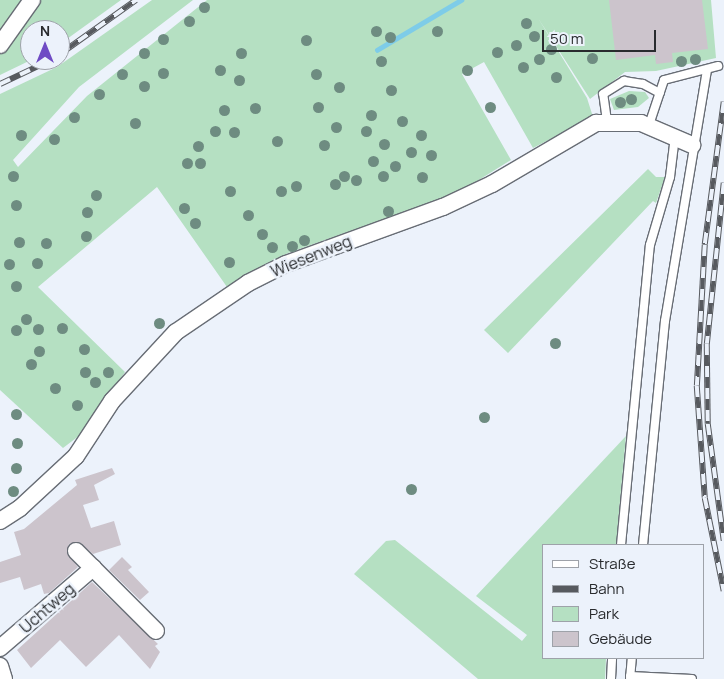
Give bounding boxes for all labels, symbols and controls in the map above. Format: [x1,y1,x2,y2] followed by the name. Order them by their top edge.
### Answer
[20,20,70,70] north arrow
[544,20,658,52] scale bar
[40,21,50,40] text: N
[550,28,584,49] text: 50 m
[268,231,354,281] street label: Wiesenweg
[542,544,704,659] legend
[589,553,635,574] text: Straße
[589,578,624,599] text: Bahn
[16,579,78,637] street label: Uchtweg
[589,603,619,624] text: Park
[589,628,652,649] text: Gebäude

